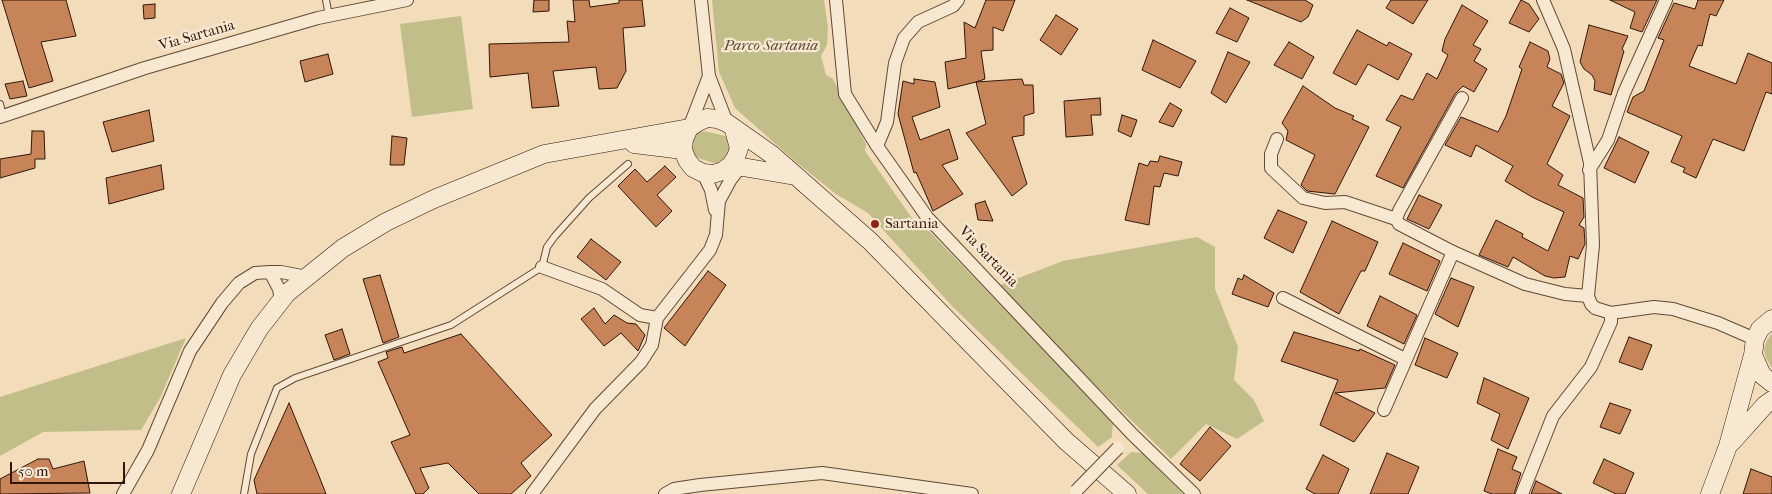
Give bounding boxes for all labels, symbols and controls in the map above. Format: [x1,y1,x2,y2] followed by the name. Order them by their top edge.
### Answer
[157,17,237,55] street label: Via Sartania
[724,37,818,55] park label: Parco Sartania
[885,215,939,233] place label: Sartania
[869,218,881,230] marker: Sartania
[954,223,1022,291] street label: Via Sartania
[12,452,128,484] scale bar
[18,462,48,480] text: 50 m

